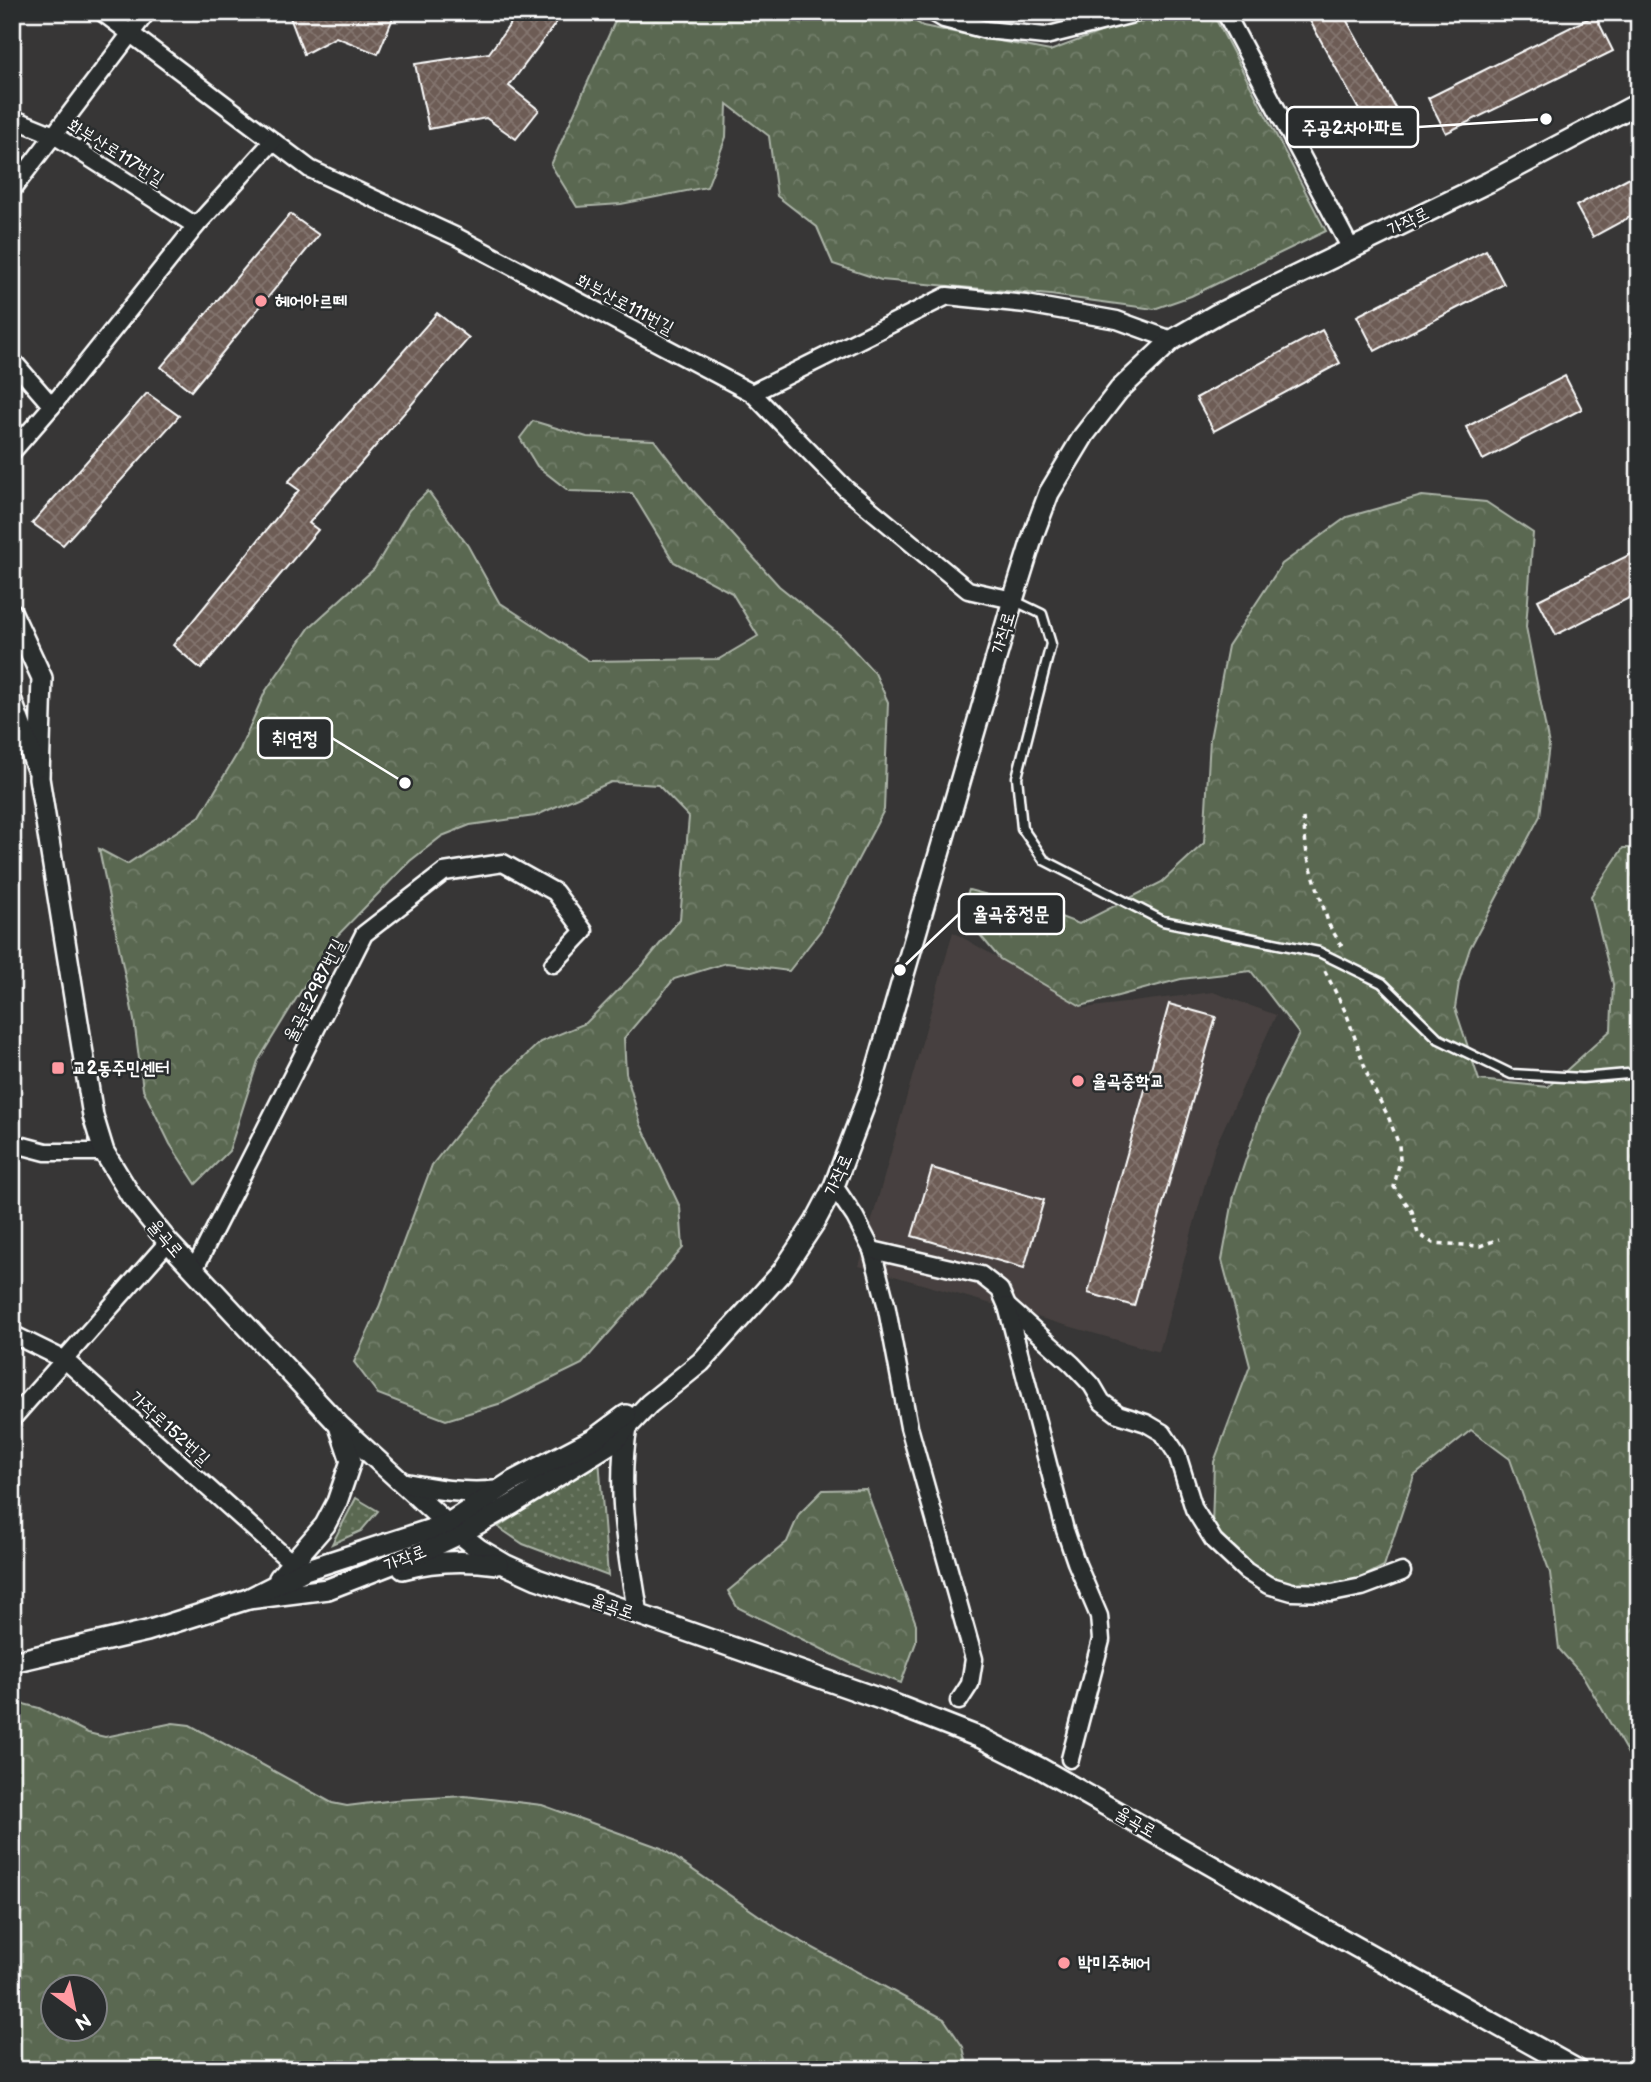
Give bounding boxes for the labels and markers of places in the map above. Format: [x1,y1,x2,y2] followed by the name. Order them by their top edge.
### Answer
[1287,107,1418,147] callout: 주공2차아파트
[275,291,347,312] place label: 헤어아르떼
[253,293,269,309] marker: 헤어아르떼
[258,718,332,758] callout: 취연정
[959,894,1064,934] callout: 율곡중정문
[72,1058,170,1079] place label: 교2동주민센터
[50,1060,66,1076] marker: 교2동주민센터
[1092,1071,1164,1092] place label: 율곡중학교
[1070,1073,1086,1089] marker: 율곡중학교
[1078,1953,1150,1974] place label: 박미주헤어
[1056,1955,1072,1971] marker: 박미주헤어

